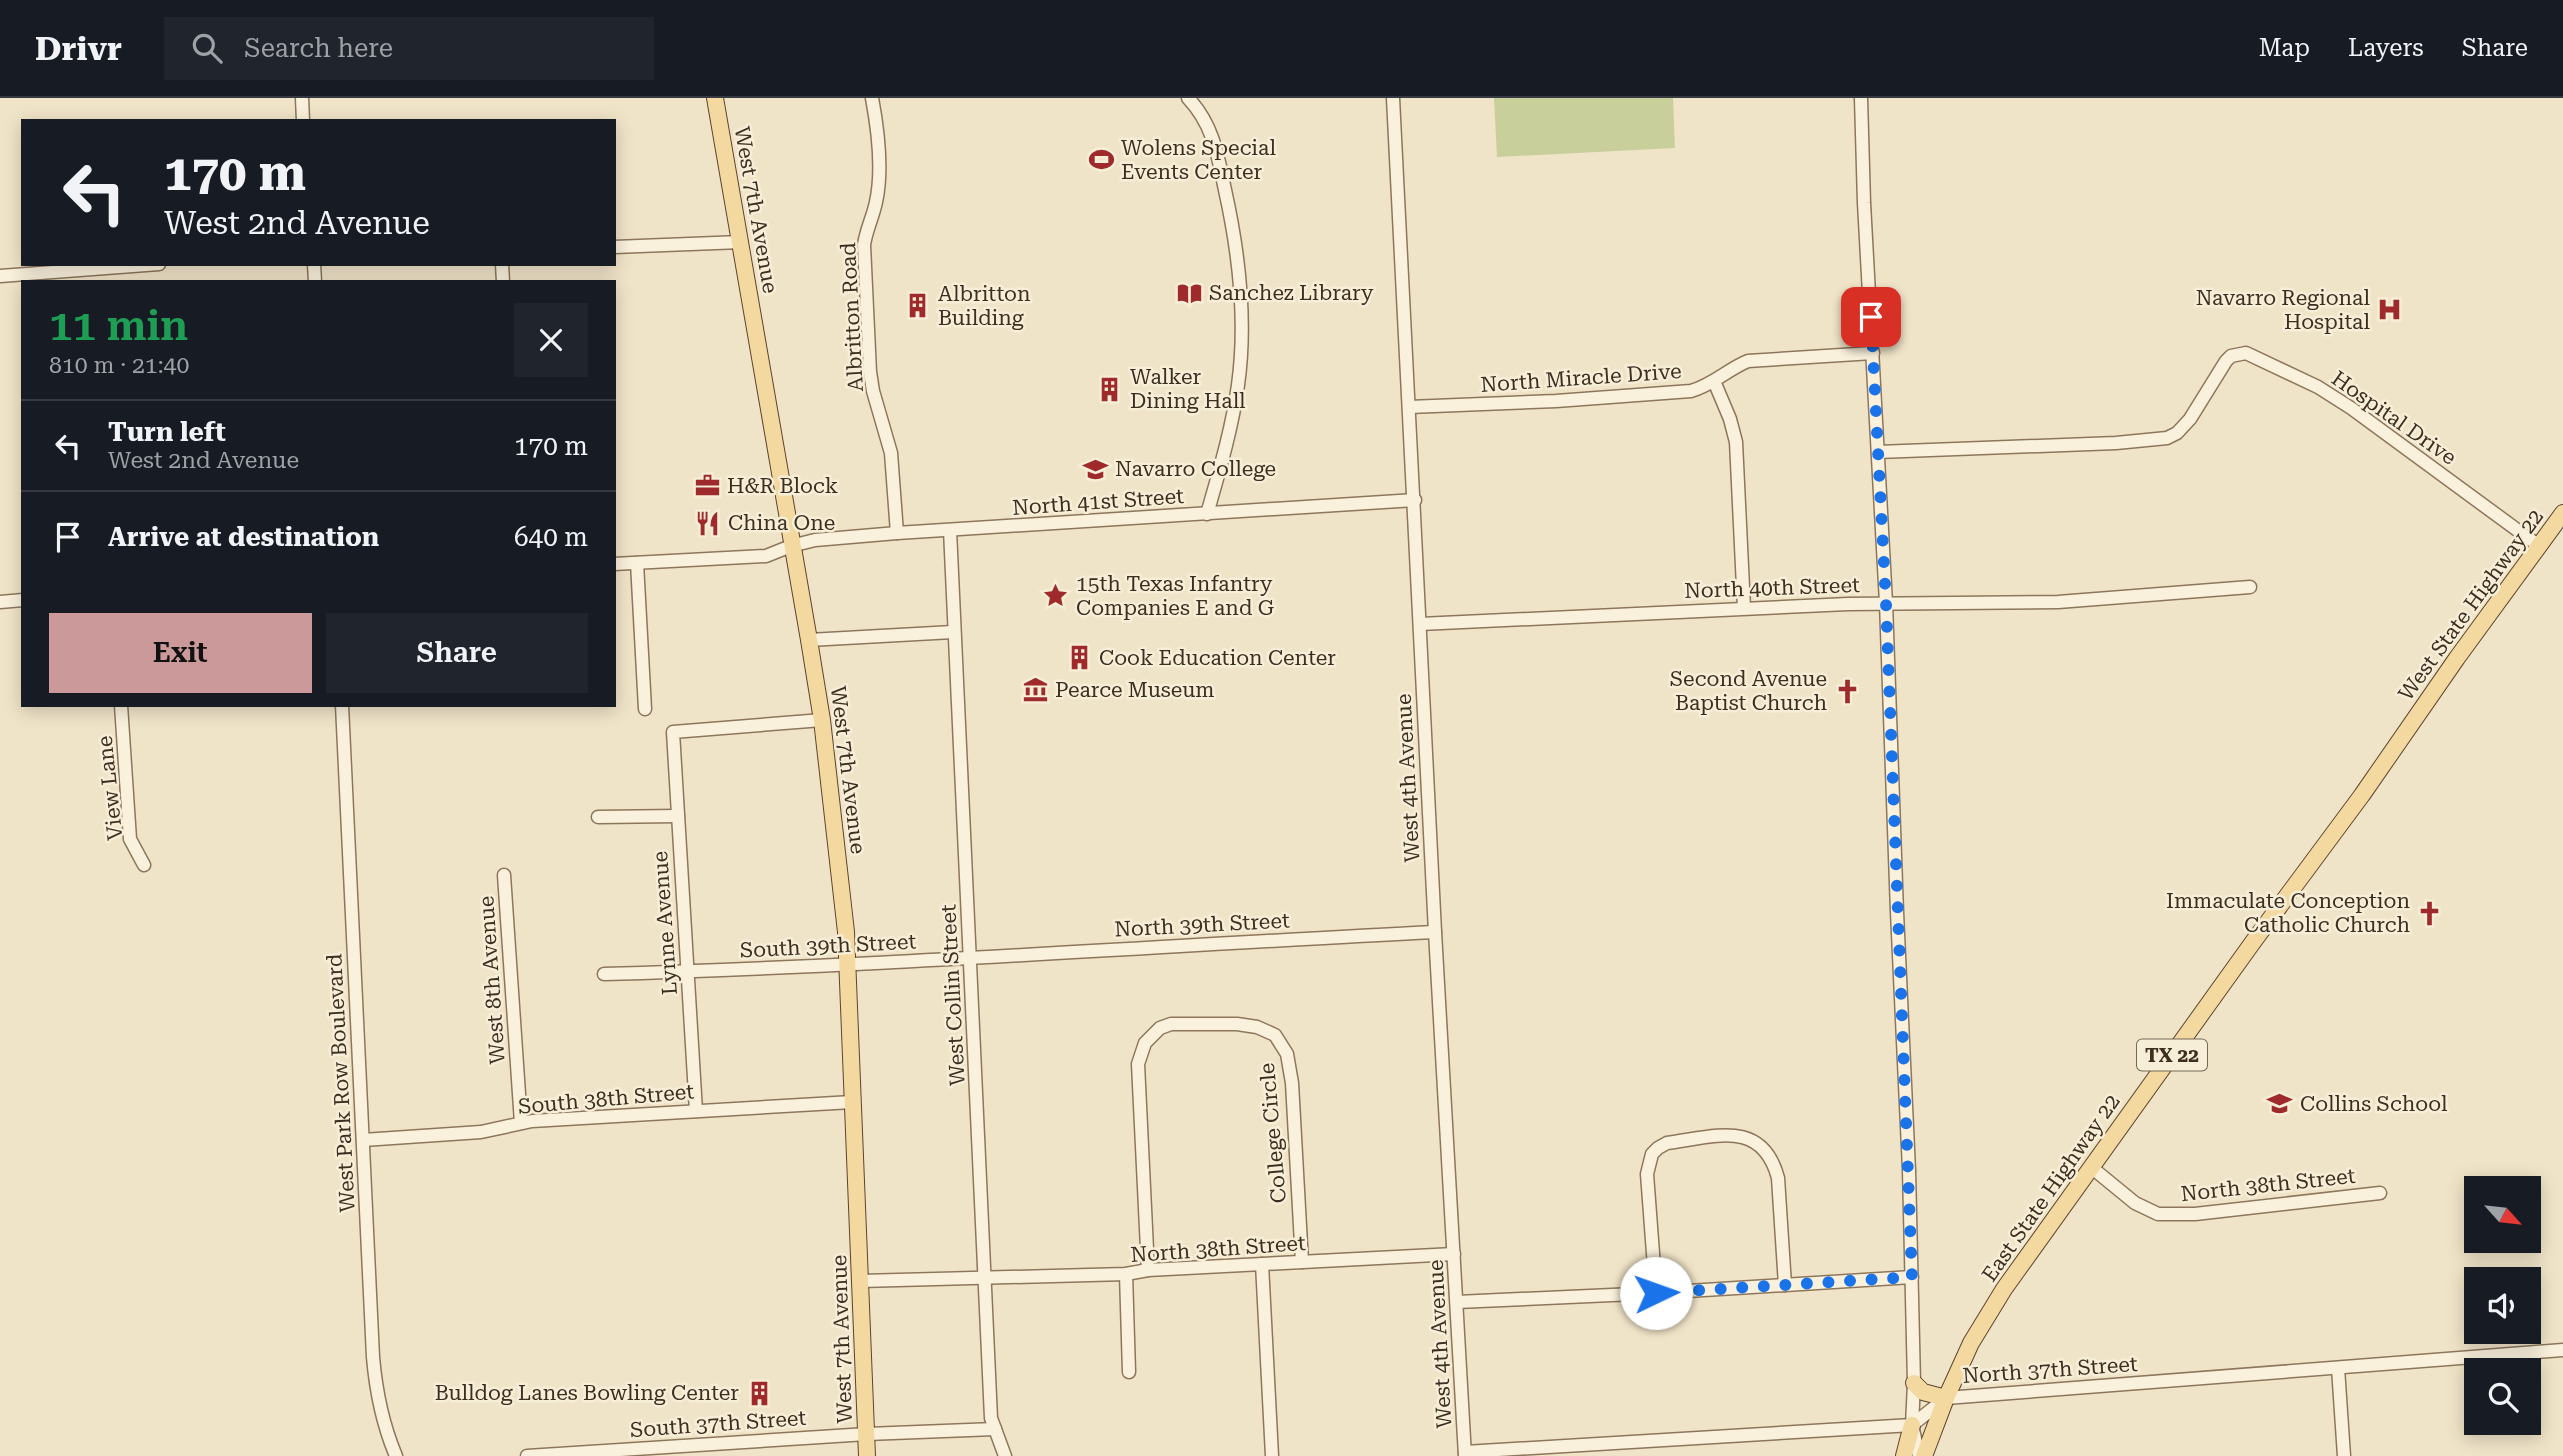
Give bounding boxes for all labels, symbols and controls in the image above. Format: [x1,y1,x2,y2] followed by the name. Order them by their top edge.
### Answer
[164,17,654,80] search box
[35,29,122,68] text: Drivr
[188,29,226,67] icon: search
[244,33,393,63] text: Search here
[2259,34,2310,62] text: Map
[2348,34,2424,62] text: Layers
[2462,34,2528,62] text: Share
[730,125,782,295] street label: West 7th Avenue
[1121,136,1276,184] place label: Wolens Special Events Center
[164,145,306,202] text: 170 m
[1087,146,1115,174] sports icon: Wolens Special Events Center
[49,147,140,238] icon: left
[164,204,430,242] text: West 2nd Avenue
[836,241,868,392] street label: Albritton Road
[1175,279,1203,307] library icon: Sanchez Library
[1209,281,1374,305] place label: Sanchez Library
[938,282,1031,330] place label: Albritton Building
[2196,286,2370,334] place label: Navarro Regional Hospital
[1841,287,1901,347] pin
[904,292,932,320] building icon: Albritton Building
[2376,296,2404,324] hospital icon: Navarro Regional Hospital
[1852,298,1890,336] icon: arrive
[49,301,188,350] text: 11 min
[514,303,588,377] button: close
[49,352,189,379] text: 810 m · 21:40
[1480,359,1682,397] street label: North Miracle Drive
[1130,365,1246,413] place label: Walker Dining Hall
[2327,366,2461,470] street label: Hospital Drive
[1096,375,1124,403] building icon: Walker Dining Hall
[108,417,226,447] text: Turn left
[49,427,87,465] icon: left
[514,431,588,461] text: 170 m
[108,447,299,474] text: West 2nd Avenue
[1081,455,1109,483] school or university icon: Navarro College
[1115,457,1276,481] place label: Navarro College
[693,472,721,500] office icon: H&R Block
[727,474,838,498] place label: H&R Block
[1011,484,1185,520] street label: North 41st Street
[2394,505,2548,705] street label: West State Highway 22
[694,509,722,537] restaurant icon: China One
[728,511,835,535] place label: China One
[49,518,87,556] icon: arrive
[108,522,379,552] text: Arrive at destination
[514,522,588,552] text: 640 m
[1076,572,1274,620] place label: 15th Texas Infantry Companies E and G
[1684,573,1860,603] street label: North 40th Street
[1042,582,1070,610] place icon: 15th Texas Infantry Companies E and G
[49,613,312,693] button: Exit
[326,613,588,693] button: Share
[1065,644,1093,672] building icon: Cook Education Center
[1099,646,1336,670] place label: Cook Education Center
[1670,667,1827,715] place label: Second Avenue Baptist Church
[1021,676,1049,704] museum icon: Pearce Museum
[1833,677,1861,705] church icon: Second Avenue Baptist Church
[1055,678,1215,702] place label: Pearce Museum
[826,685,870,855] street label: West 7th Avenue
[1392,693,1424,863] street label: West 4th Avenue
[93,735,127,841] street label: View Lane
[648,850,682,996] street label: Lynne Avenue
[2166,889,2410,937] place label: Immaculate Conception Catholic Church
[474,895,510,1065] street label: West 8th Avenue
[2416,899,2444,927] church icon: Immaculate Conception Catholic Church
[936,903,970,1086] street label: West Collin Street
[1114,908,1290,942] street label: North 39th Street
[739,929,917,963] street label: South 39th Street
[322,952,360,1213] street label: West Park Row Boulevard
[2137,1040,2207,1071] road number: TX 22
[1255,1062,1291,1204] street label: College Circle
[517,1079,695,1119] street label: South 38th Street
[1977,1090,2125,1286] street label: East State Highway 22
[2266,1090,2294,1118] school or university icon: Collins School
[2300,1092,2448,1116] place label: Collins School
[2179,1164,2357,1206] street label: North 38th Street
[2464,1176,2541,1253] north arrow
[2464,1176,2541,1435] map controls
[1130,1231,1307,1267] street label: North 38th Street
[827,1254,857,1424] street label: West 7th Avenue
[1619,1256,1693,1330] position arrow
[1424,1259,1456,1429] street label: West 4th Avenue
[2464,1267,2541,1344] button: sound
[1962,1352,2139,1388] street label: North 37th Street
[2464,1358,2541,1435] button: search
[745,1379,773,1407] building icon: Bulldog Lanes Bowling Center
[435,1381,739,1405] place label: Bulldog Lanes Bowling Center
[629,1406,807,1442] street label: South 37th Street

